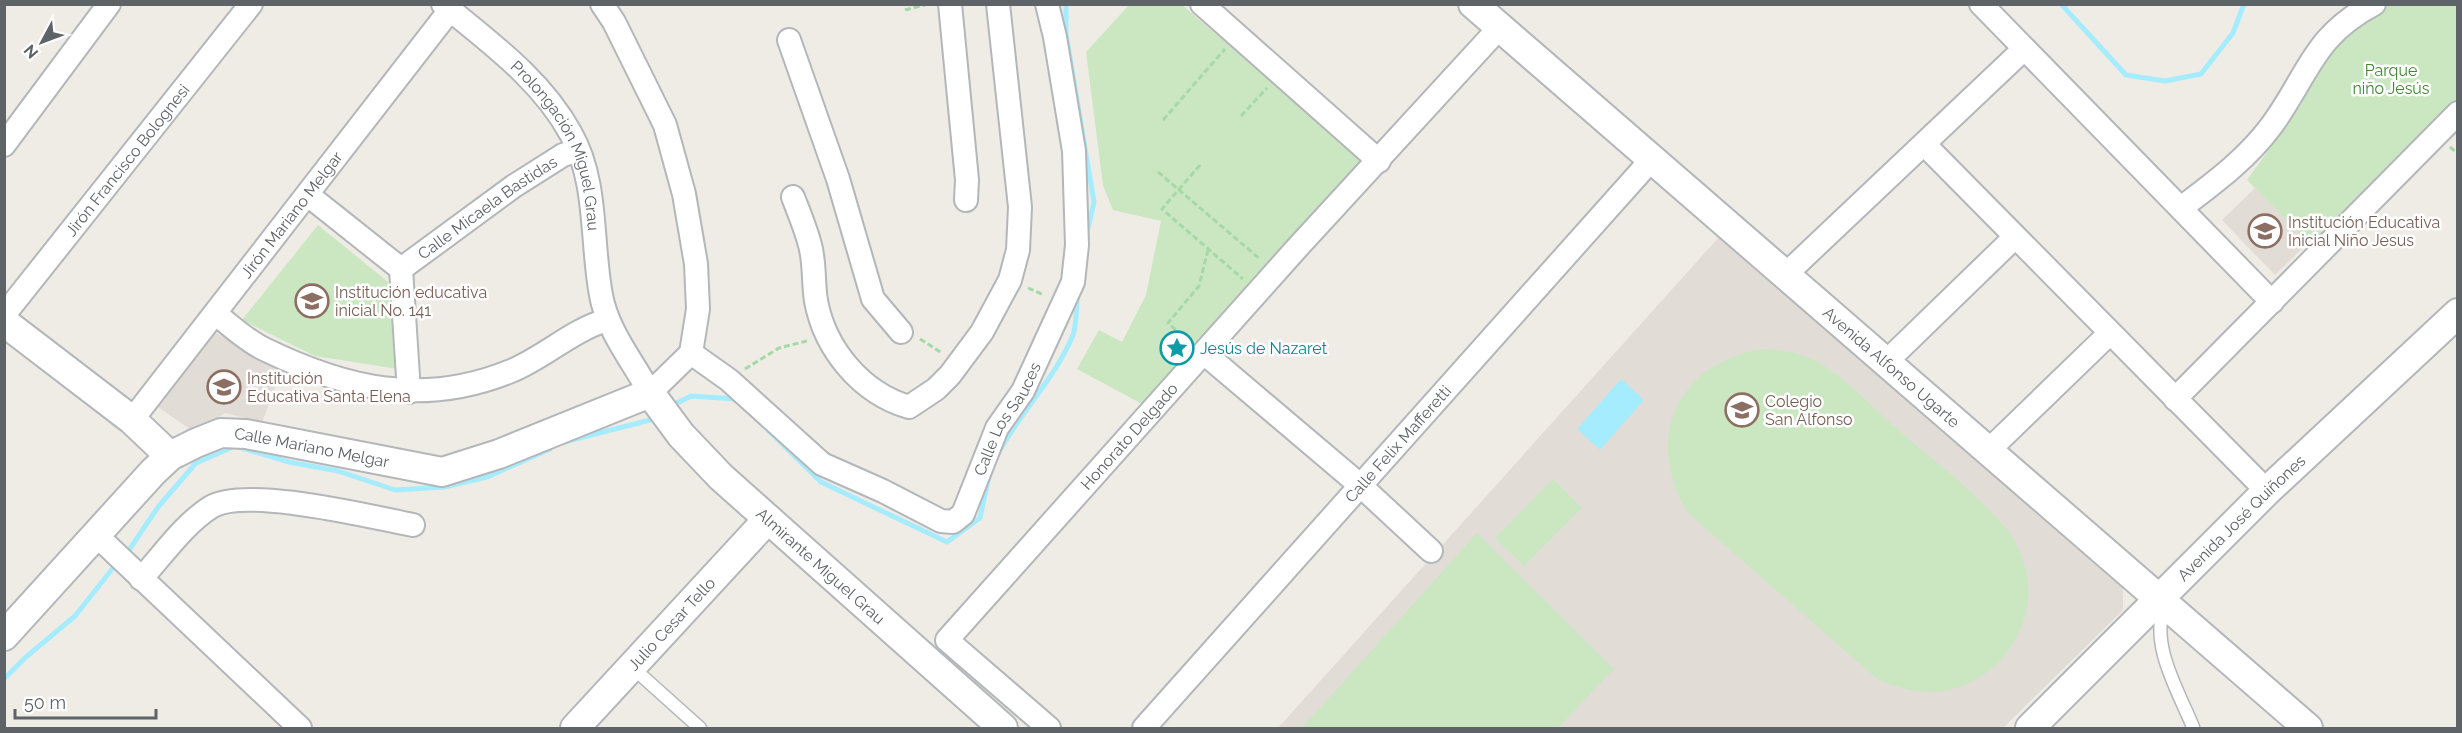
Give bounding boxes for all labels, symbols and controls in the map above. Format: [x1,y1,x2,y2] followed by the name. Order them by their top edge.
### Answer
[12,12,72,72] north arrow
[20,41,42,62] text: N
[507,57,603,231] street label: Prolongación Miguel Grau
[2352,61,2430,98] park label: Parque niño Jesús
[62,81,194,240] street label: Jirón Francisco Bolognesi
[237,148,347,282] street label: Jirón Mariano Melgar
[414,152,561,263] street label: Calle Micaela Bastidas
[2247,213,2283,249] school or university icon: Institución Educativa Inicial Niño Jesus
[2288,213,2440,250] place label: Institución Educativa Inicial Niño Jesus
[294,283,330,319] school or university icon: Institución educativa inicial No. 141
[335,283,487,320] place label: Institución educativa inicial No. 141
[1819,303,1963,432] street label: Avenida Alfonso Ugarte
[1159,330,1195,366] place icon: Jesús de Nazaret
[1200,339,1328,358] place label: Jesús de Nazaret
[970,359,1045,479] street label: Calle Los Sauces
[206,369,242,405] school or university icon: Institución Educativa Santa Elena
[247,369,411,406] place label: Institución Educativa Santa Elena
[1077,379,1182,494] street label: Honorato Delgado
[1341,382,1455,507] street label: Calle Felix Mafferetti
[1724,392,1760,428] school or university icon: Colegio San Alfonso
[1765,392,1853,429] place label: Colegio San Alfonso
[234,425,391,472] street label: Calle Mariano Melgar
[2174,451,2310,585] street label: Avenida José Quiñones
[752,504,889,628] street label: Almirante Miguel Grau
[624,573,719,675] street label: Julio Cesar Tello
[15,682,156,720] scale bar
[24,692,66,713] text: 50 m

